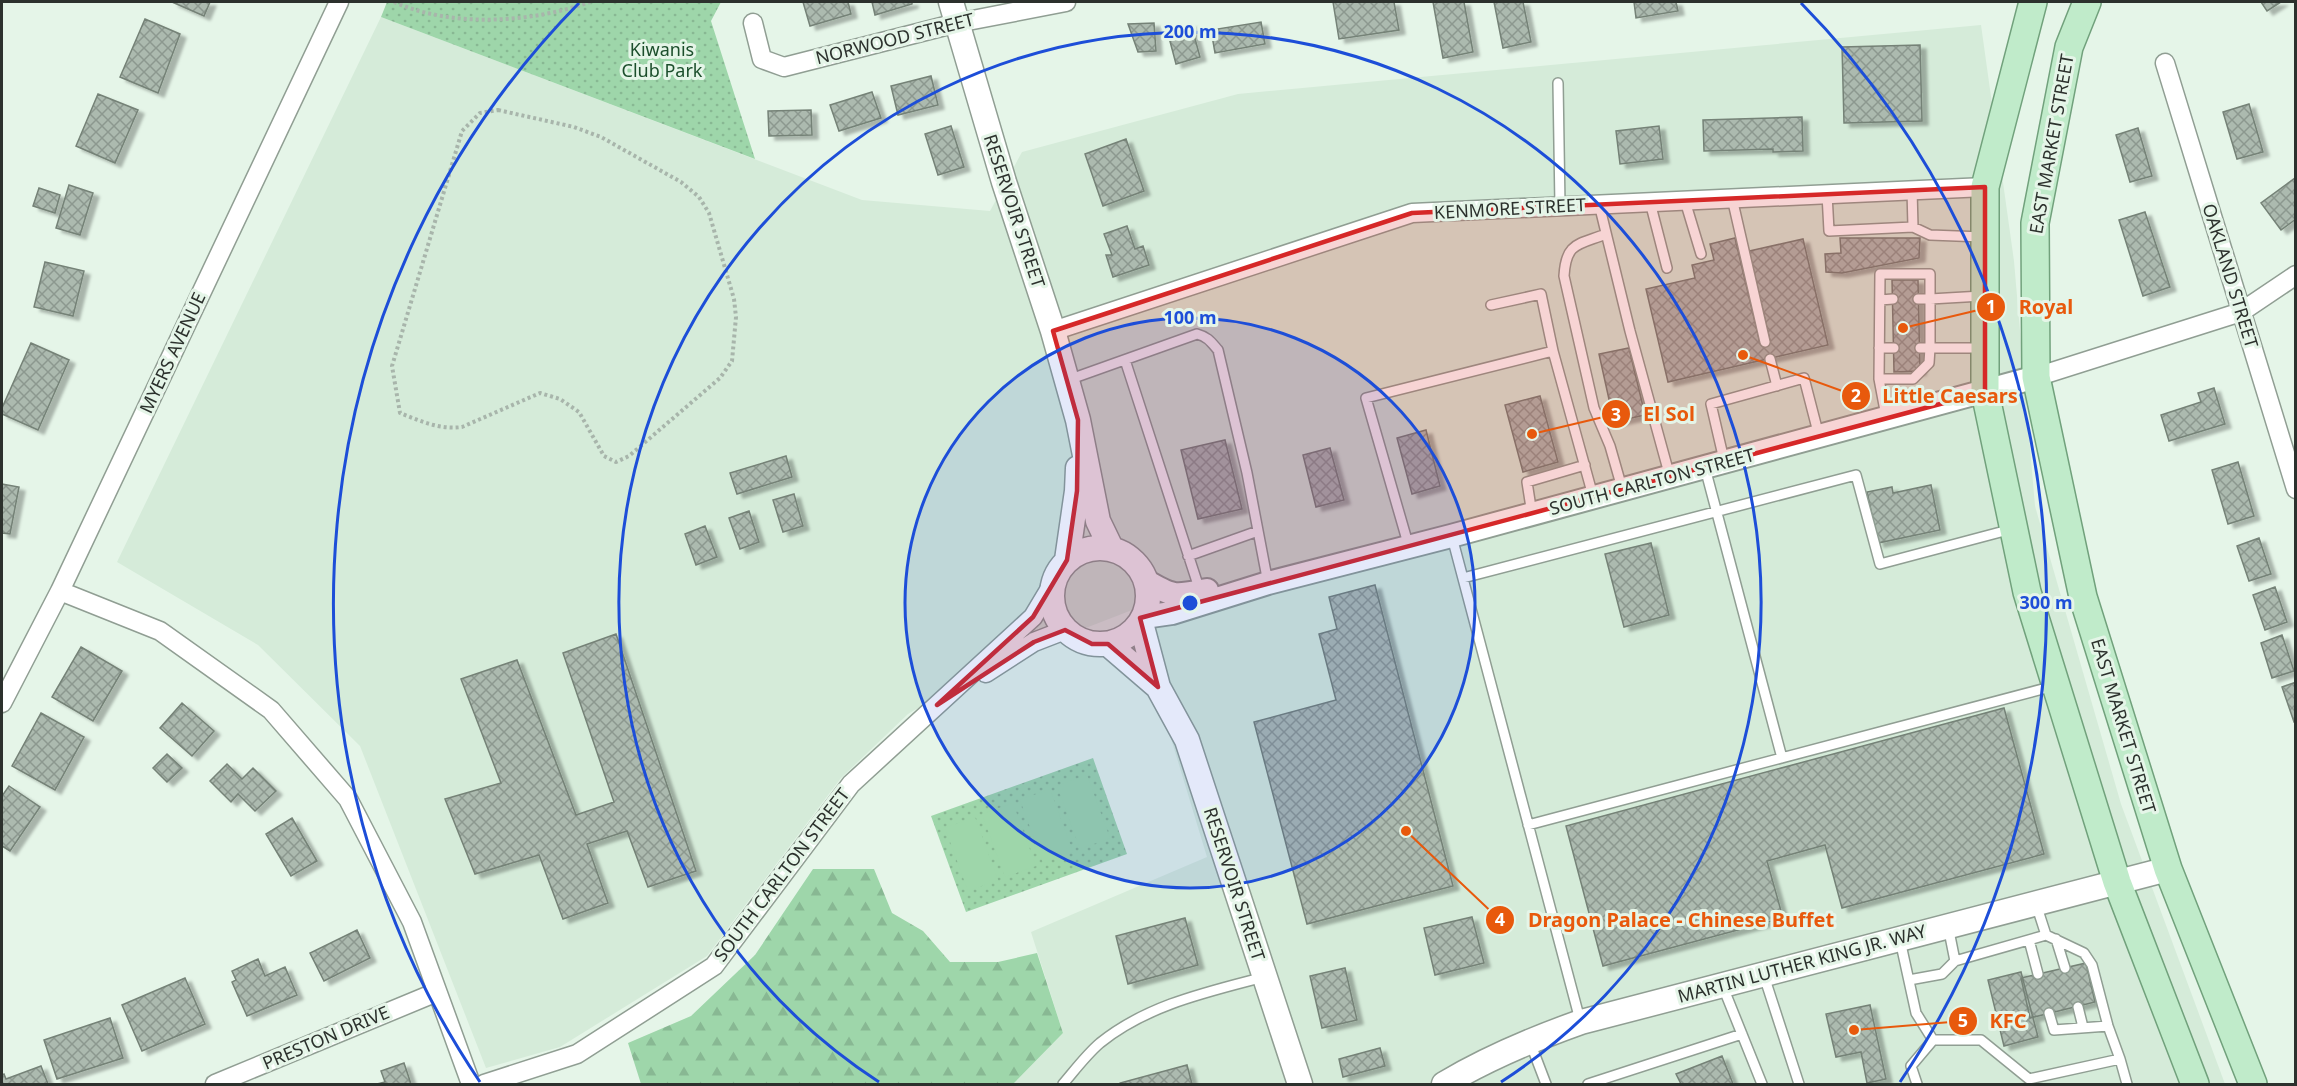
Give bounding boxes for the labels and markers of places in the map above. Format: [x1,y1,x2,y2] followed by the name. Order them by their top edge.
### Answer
[1976,288,2085,326] callout: Royal
[1841,377,2030,415] callout: Little Caesars
[1601,395,1707,433] callout: El Sol
[1180,593,1200,613] centre of rings
[1485,901,1846,939] callout: Dragon Palace - Chinese Buffet
[1948,1002,2039,1040] callout: KFC

